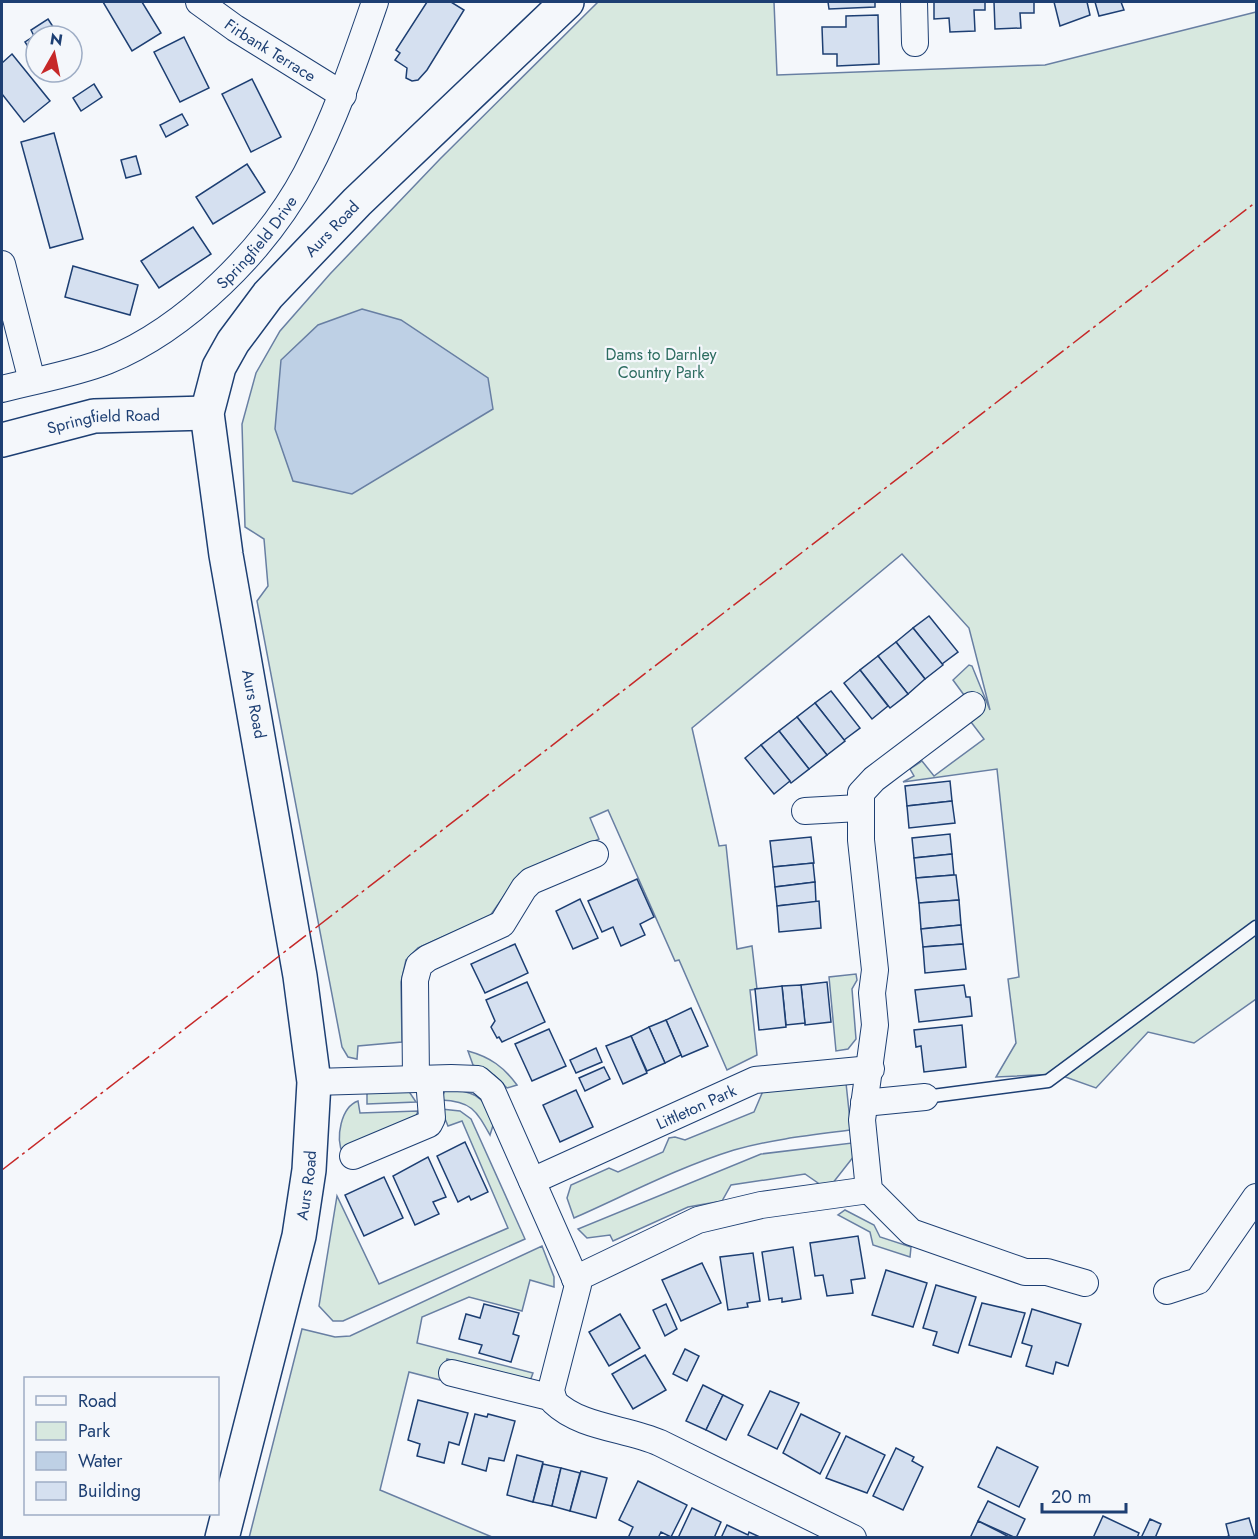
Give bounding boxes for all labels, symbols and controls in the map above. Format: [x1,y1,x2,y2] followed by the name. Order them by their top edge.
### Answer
[220,13,320,87] street label: Firbank Terrace
[24,24,84,84] north arrow
[48,27,64,52] text: N
[211,191,302,294] street label: Springfield Drive
[299,195,364,262] street label: Aurs Road
[606,343,717,384] park label: Dams to Darnley Country Park
[44,403,160,439] street label: Springfield Road
[236,668,272,740] street label: Aurs Road
[652,1078,740,1135] street label: Littleton Park
[290,1150,322,1222] street label: Aurs Road
[24,1377,219,1515] legend
[78,1388,117,1414] text: Road
[78,1418,110,1444] text: Park
[78,1448,123,1474] text: Water
[1042,1476,1126,1514] scale bar
[78,1478,141,1504] text: Building
[1051,1484,1091,1510] text: 20 m

